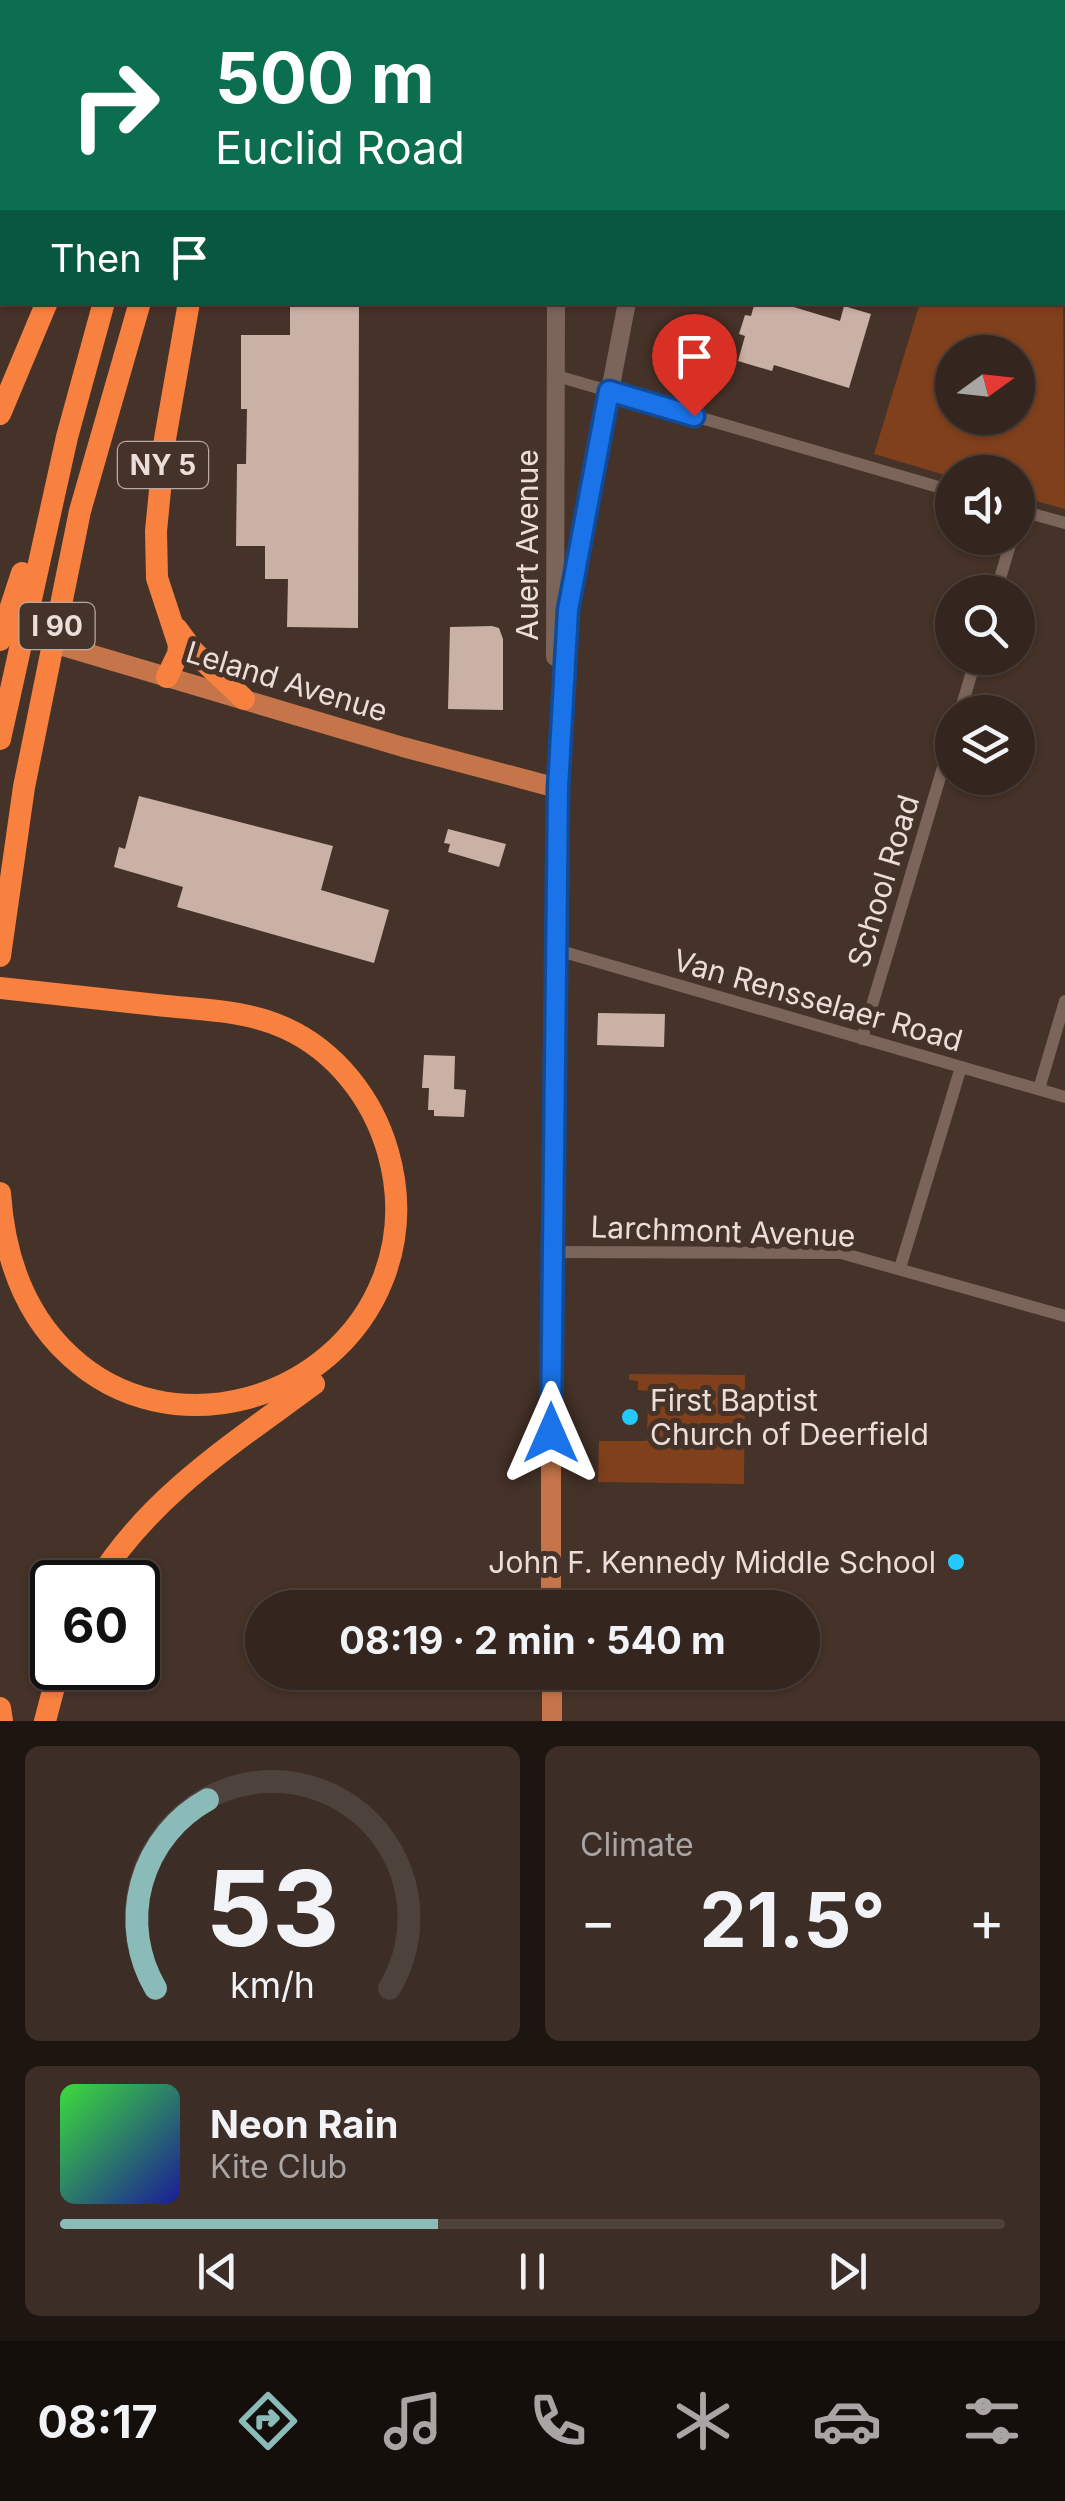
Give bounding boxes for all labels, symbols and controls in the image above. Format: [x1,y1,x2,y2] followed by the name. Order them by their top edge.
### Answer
[215,35,435,120] text: 500 m
[50,40,180,170] icon: right
[215,120,465,175] text: Euclid Road
[162,230,217,285] icon: arrive
[50,235,142,281] text: Then
[652,314,737,417] pin
[667,329,722,384] icon: arrive
[935,335,1035,435] north arrow
[935,335,1035,795] map controls
[118,442,208,488] road number: NY 5
[509,449,545,641] street label: Auert Avenue
[935,455,1035,555] button: sound
[935,575,1035,675] button: search
[20,603,94,649] road number: I 90
[182,633,392,729] street label: Leland Avenue
[935,695,1035,795] button: layers
[840,791,926,971] street label: School Road
[669,941,967,1059] street label: Van Rensselaer Road
[590,1208,856,1254] street label: Larchmont Avenue
[499,1381,603,1485] position arrow
[650,1382,929,1452] place label: First Baptist Church of Deerfield
[619,1406,641,1428] marker: First Baptist Church of Deerfield
[488,1544,936,1580] place label: John F. Kennedy Middle School
[945,1551,967,1573] marker: John F. Kennedy Middle School
[30,1560,160,1690] speed limit sign: 60
[339,1617,726,1663] text: 08:19 · 2 min · 540 m
[580,1825,694,1864] text: Climate
[206,1845,339,1971] text: 53
[699,1874,886,1965] text: 21.5°
[580,1888,616,1954] text: −
[969,1888,1005,1954] text: +
[230,1963,315,2007] text: km/h
[210,2101,398,2147] text: Neon Rain
[210,2147,347,2186] text: Kite Club
[190,2244,245,2299] icon: previous
[505,2244,560,2299] icon: pause
[820,2244,875,2299] icon: next
[233,2386,303,2456] icon: directions
[378,2386,448,2456] icon: music
[523,2386,593,2456] icon: phone
[668,2386,738,2456] icon: climate
[812,2386,882,2456] icon: car
[957,2386,1027,2456] icon: filters
[37,2394,158,2449] text: 08:17

